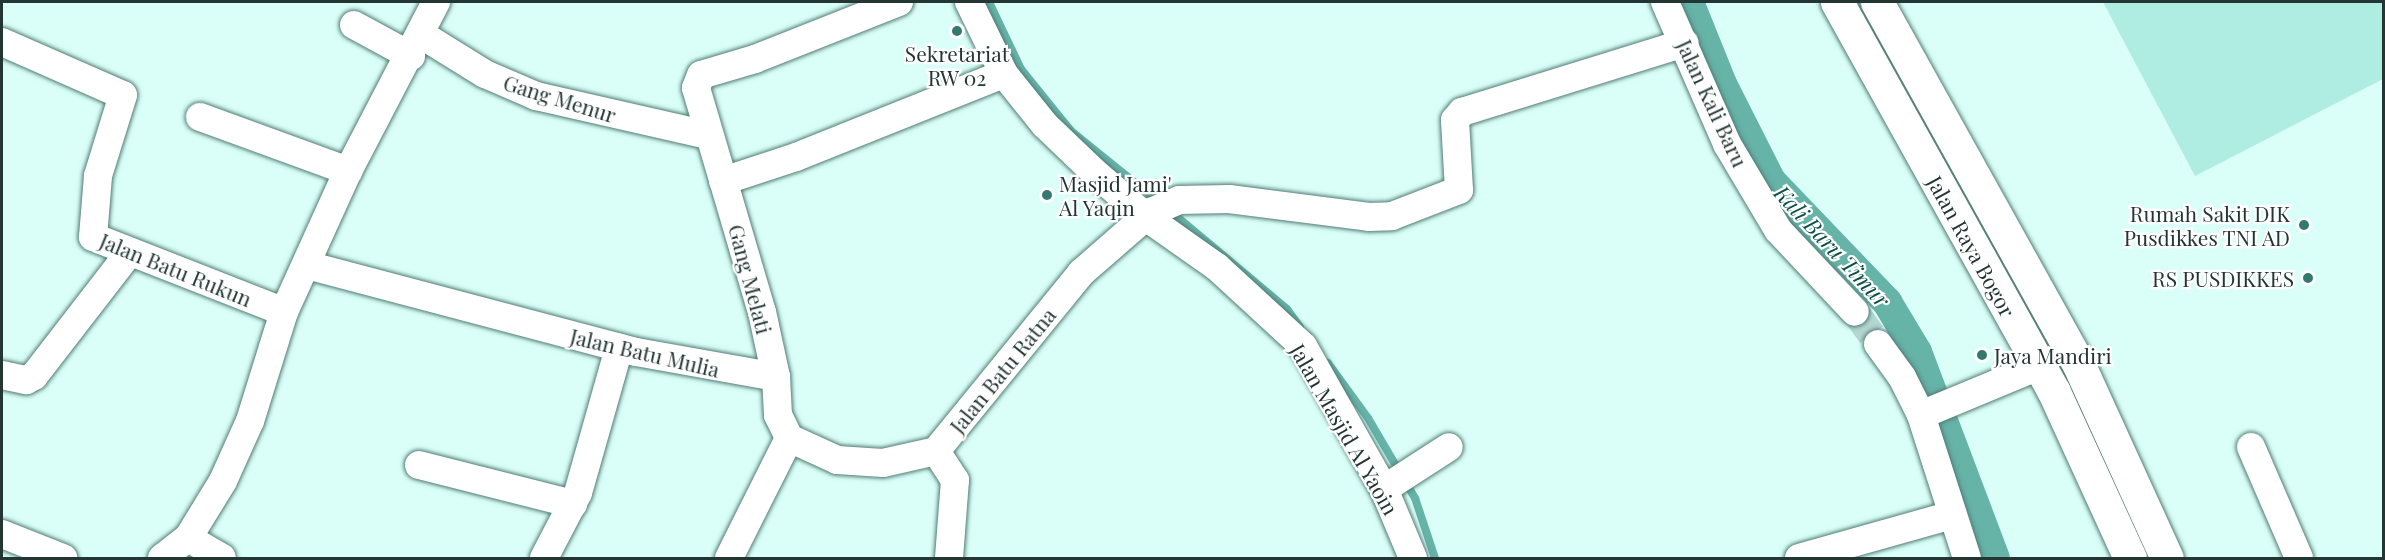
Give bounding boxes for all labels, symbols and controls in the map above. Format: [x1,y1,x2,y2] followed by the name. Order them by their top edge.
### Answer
[950,24,964,38] marker: Sekretariat RW 02
[1672,35,1754,171] street label: Jalan Kali Baru
[905,40,1009,90] place label: Sekretariat RW 02
[501,69,619,127] street label: Gang Menur
[1059,170,1172,220] place label: Masjid Jami' Al Yaqin
[1923,171,2021,321] street label: Jalan Raya Bogor
[1769,180,1895,312] water label: Kali Baru Timur
[1040,188,1054,202] marker: Masjid Jami' Al Yaqin
[2122,200,2290,250] place label: Rumah Sakit DIK Pusdikkes TNI AD
[2295,216,2313,234] marker: Rumah Sakit DIK Pusdikkes TNI AD
[724,221,778,337] street label: Gang Melati
[96,227,256,311] street label: Jalan Batu Rukun
[2152,265,2294,291] place label: RS PUSDIKKES
[2299,269,2317,287] marker: RS PUSDIKKES
[944,302,1060,438] street label: Jalan Batu Ratna
[568,323,722,381] street label: Jalan Batu Mulia
[1285,338,1405,520] street label: Jalan Masjid Al Yaoin
[1994,342,2112,368] place label: Jaya Mandiri
[1975,348,1989,362] marker: Jaya Mandiri

